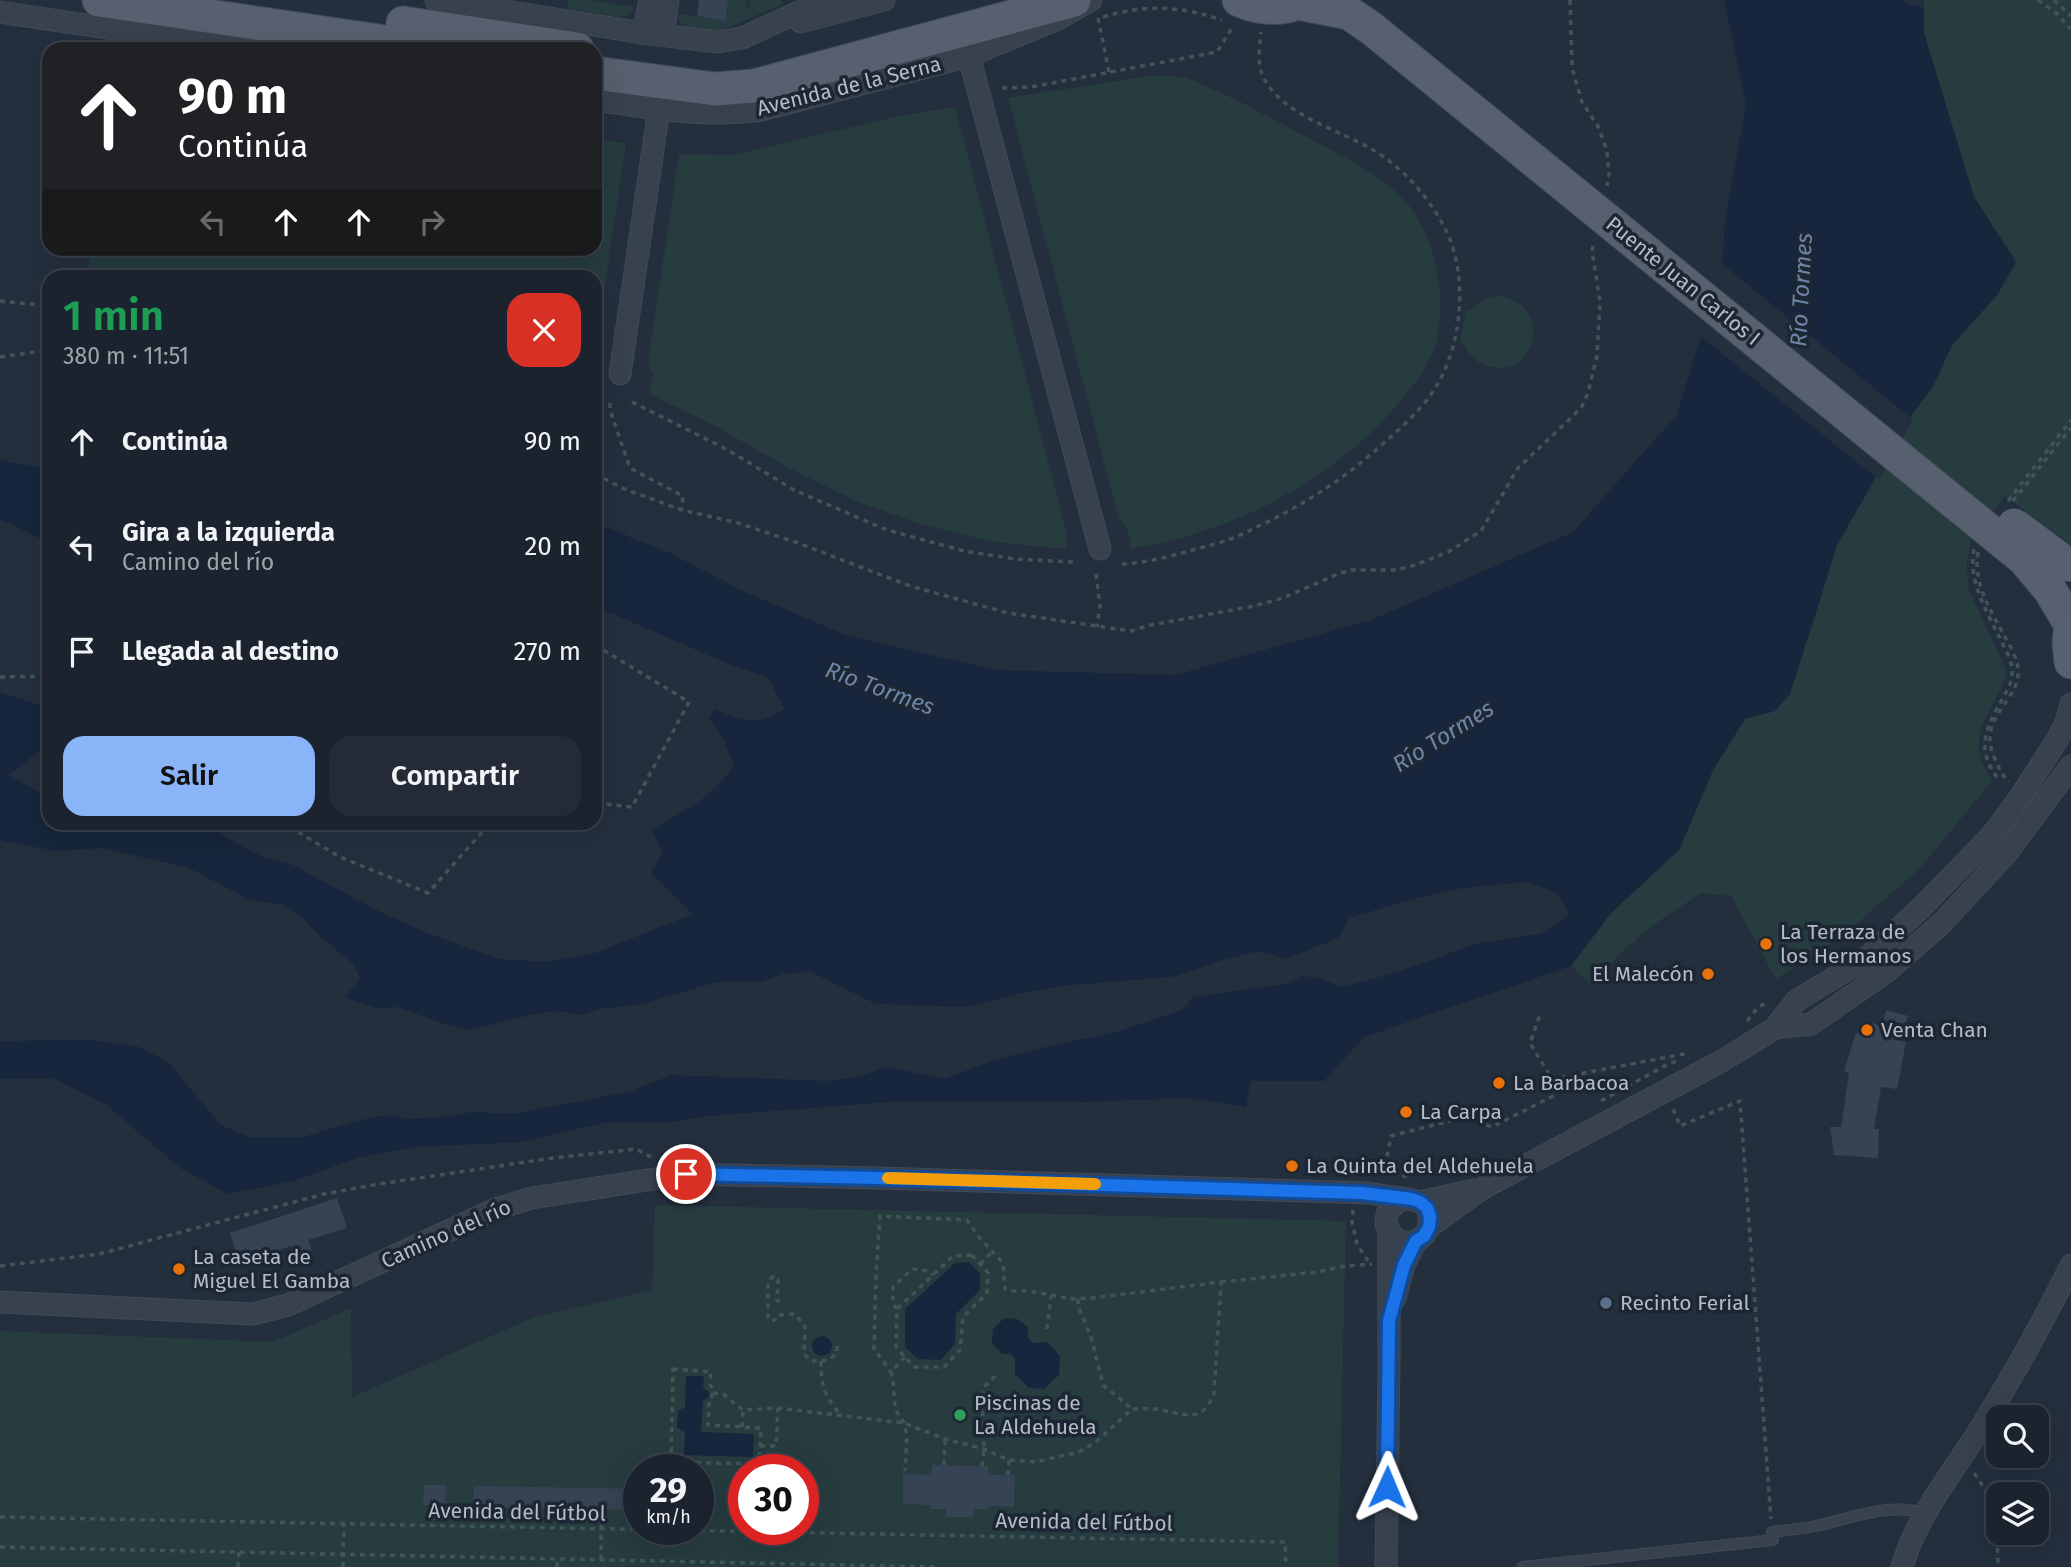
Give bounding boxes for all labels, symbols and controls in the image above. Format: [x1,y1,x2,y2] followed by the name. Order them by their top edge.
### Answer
[754,51,944,121] street label: Avenida de la Serna
[178,67,287,126] text: 90 m
[63,70,154,161] icon: ahead
[178,127,308,165] text: Continúa
[194,203,232,241] icon: left
[267,203,305,241] icon: ahead
[340,203,378,241] icon: ahead
[413,203,451,241] icon: right
[1601,211,1765,351] street label: Puente Juan Carlos I
[1784,232,1818,348] water label: Río Tormes
[63,291,164,341] text: 1 min
[507,293,581,367] button: close
[63,342,189,370] text: 380 m · 11:51
[63,423,101,461] icon: ahead
[122,426,228,457] text: Continúa
[524,426,581,457] text: 90 m
[122,517,335,548] text: Gira a la izquierda
[63,528,101,566] icon: left
[524,531,581,562] text: 20 m
[122,548,274,576] text: Camino del río
[63,633,101,671] icon: arrive
[122,636,339,667] text: Llegada al destino
[513,636,581,667] text: 270 m
[822,655,939,721] water label: Río Tormes
[1387,694,1499,778] water label: Río Tormes
[63,736,315,816] button: Salir
[329,736,581,816] button: Compartir
[1780,919,1912,969] place label: La Terraza de los Hermanos
[1758,936,1774,952] marker: La Terraza de los Hermanos
[1592,961,1694,987] place label: El Malecón
[1700,966,1716,982] marker: El Malecón
[1881,1017,1988,1043] place label: Venta Chan
[1859,1022,1875,1038] marker: Venta Chan
[1513,1070,1629,1096] place label: La Barbacoa
[1491,1075,1507,1091] marker: La Barbacoa
[1420,1099,1502,1125] place label: La Carpa
[1398,1104,1414,1120] marker: La Carpa
[656,1144,716,1204] pin
[1306,1153,1534,1179] place label: La Quinta del Aldehuela
[667,1155,705,1193] icon: arrive
[1284,1158,1300,1174] marker: La Quinta del Aldehuela
[377,1194,515,1274] street label: Camino del río
[193,1244,351,1294] place label: La caseta de Miguel El Gamba
[171,1261,187,1277] marker: La caseta de Miguel El Gamba
[1620,1290,1750,1316] place label: Recinto Ferial
[1598,1295,1614,1311] marker: Recinto Ferial
[974,1390,1097,1440] place label: Piscinas de La Aldehuela
[1986,1405,2049,1545] map controls
[1986,1405,2049,1468] button: search
[952,1407,968,1423] marker: Piscinas de La Aldehuela
[1350,1450,1424,1524] position arrow
[728,1454,819,1545] speed limit sign: 30
[650,1469,687,1511] text: 29
[1986,1482,2049,1545] button: layers
[428,1497,606,1527] street label: Avenida del Fútbol
[646,1506,691,1528] text: km/h
[995,1507,1173,1537] street label: Avenida del Fútbol

